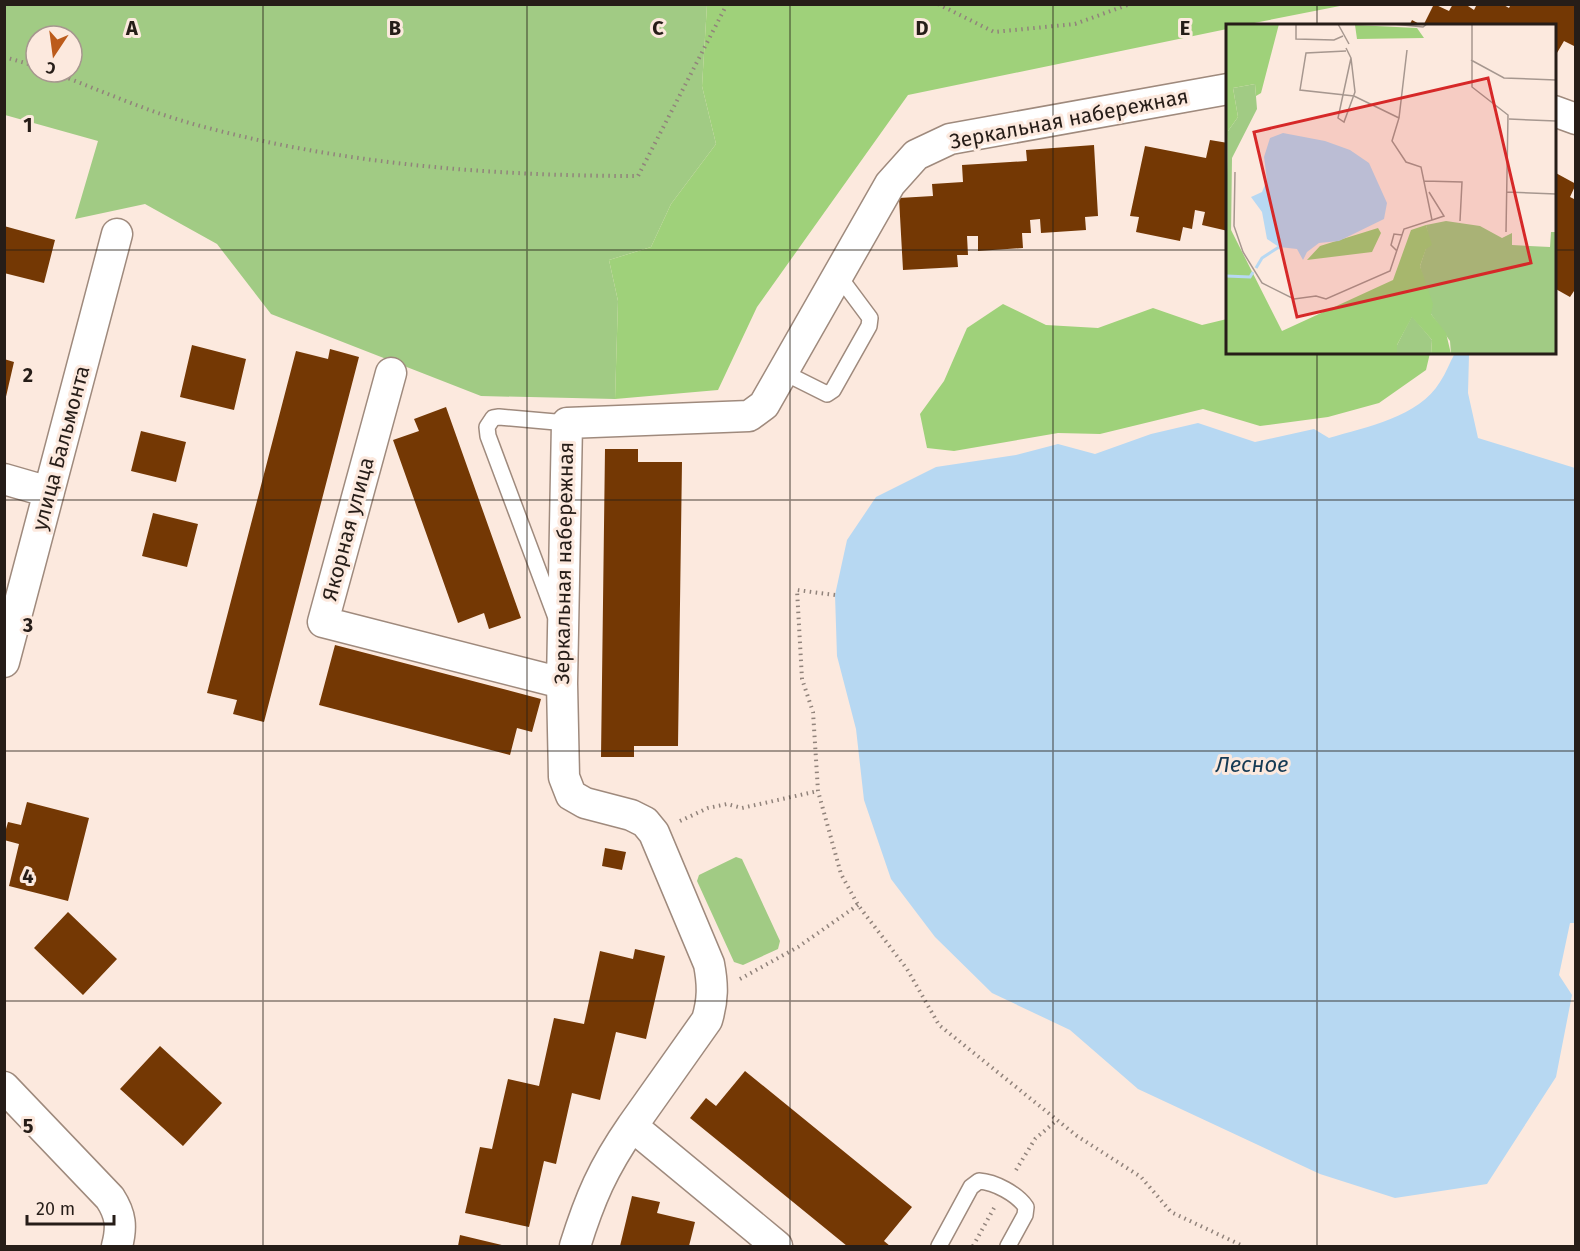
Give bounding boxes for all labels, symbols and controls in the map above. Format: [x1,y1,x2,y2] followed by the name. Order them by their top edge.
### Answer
[125,16,139,40] text: A
[389,16,401,40] text: B
[652,16,664,40] text: C
[915,16,929,40] text: D
[1180,16,1190,40] text: E
[24,24,84,84] north arrow
[1226,24,1556,354] inset map
[43,58,57,78] text: С
[947,83,1191,155] street label: Зеркальная набережная
[23,113,33,137] text: 1
[23,363,33,387] text: 2
[27,363,95,533] street label: улица Бальмонта
[549,442,579,684] street label: Зеркальная набережная
[316,454,380,604] street label: Якорная улица
[22,613,33,637] text: 3
[1215,751,1289,778] water label: Лесное
[22,864,34,888] text: 4
[23,1114,34,1138] text: 5
[27,1188,114,1226] scale bar
[36,1198,75,1220] text: 20 m

